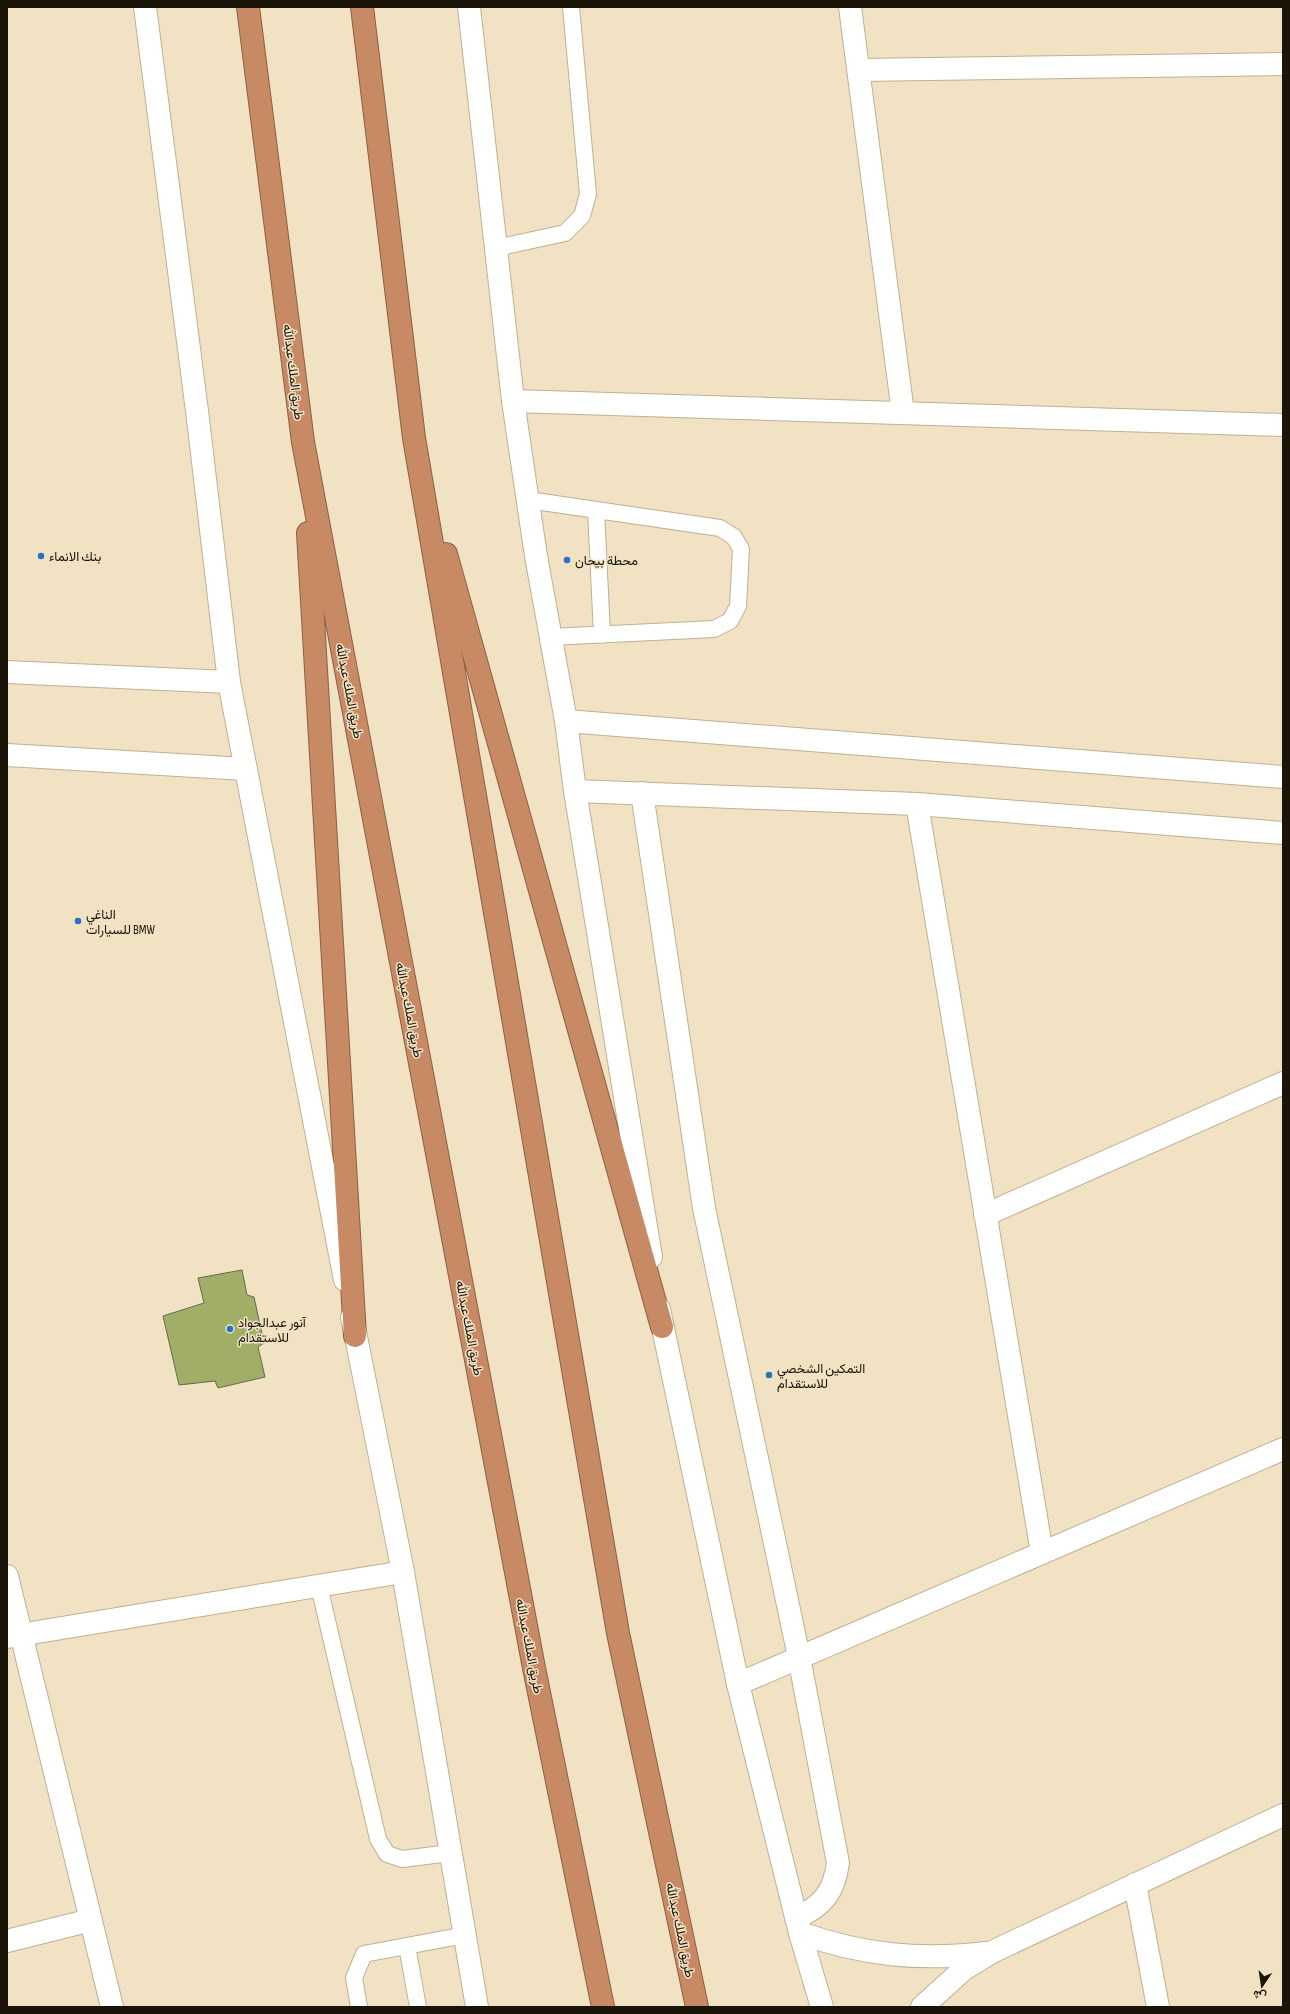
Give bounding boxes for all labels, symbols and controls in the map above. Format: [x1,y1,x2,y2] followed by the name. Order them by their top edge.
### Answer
[279,323,307,421] street label: طريق الملك عبدالله
[49,549,102,565] place label: بنك الانماء
[36,551,46,561] marker: بنك الانماء
[575,553,638,569] place label: محطة بيحان
[562,555,572,565] marker: محطة بيحان
[332,642,366,740] street label: طريق الملك عبدالله
[86,907,155,938] place label: الناغي للسيارات BMW
[73,916,83,926] marker: الناغي للسيارات BMW
[392,961,426,1059] street label: طريق الملك عبدالله
[452,1279,486,1377] street label: طريق الملك عبدالله
[238,1315,307,1346] place label: آنور عبدالجواد للاستقدام
[225,1324,235,1334] marker: آنور عبدالجواد للاستقدام
[777,1361,865,1392] place label: التمكين الشخصي للاستقدام
[764,1370,774,1380] marker: التمكين الشخصي للاستقدام
[512,1597,546,1695] street label: طريق الملك عبدالله
[662,1881,698,1979] street label: طريق الملك عبدالله
[1242,1966,1282,2006] north arrow
[1252,1987,1268,2003] text: ش

